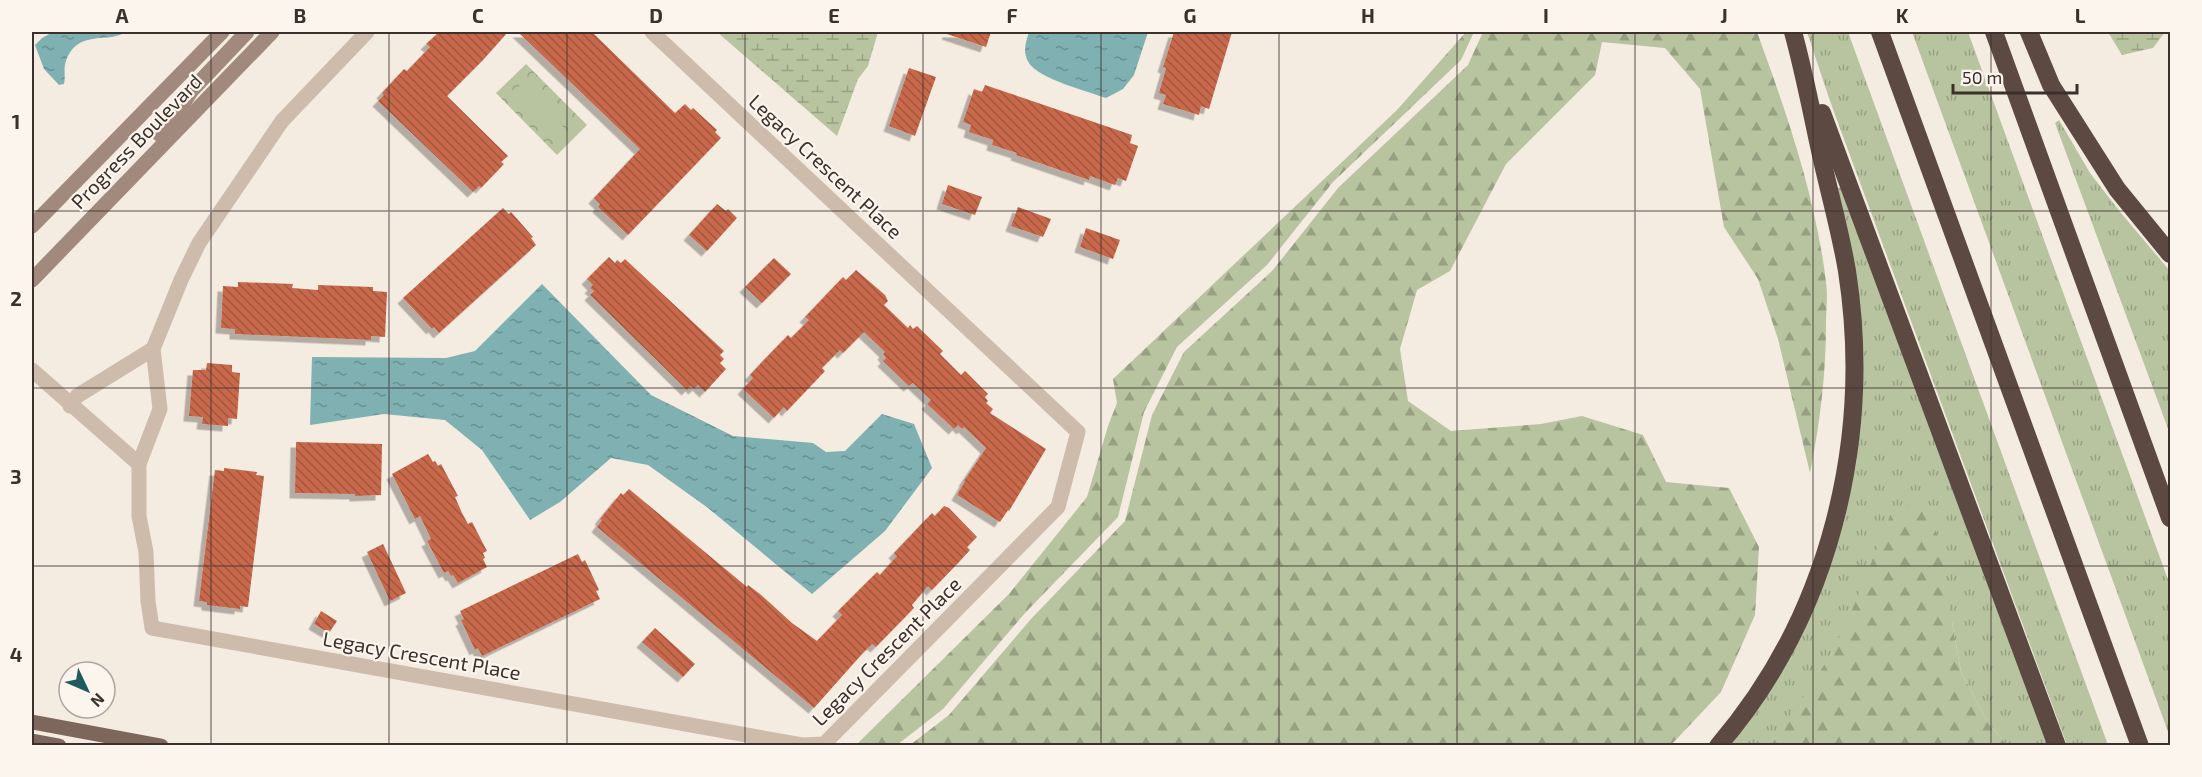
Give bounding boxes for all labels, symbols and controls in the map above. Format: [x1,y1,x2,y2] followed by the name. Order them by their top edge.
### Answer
[115,3,129,27] text: A
[294,3,306,27] text: B
[472,3,484,27] text: C
[649,3,663,27] text: D
[828,3,840,27] text: E
[1006,3,1018,27] text: F
[1184,3,1196,27] text: G
[1361,3,1375,27] text: H
[1543,3,1549,27] text: I
[1720,3,1728,27] text: J
[1896,3,1909,27] text: K
[2075,3,2086,27] text: L
[1953,57,2078,95] scale bar
[1962,66,2002,88] text: 50 m
[66,69,206,213] street label: Progress Boulevard
[744,89,908,243] street label: Legacy Crescent Place
[12,109,20,133] text: 1
[10,286,22,310] text: 2
[10,464,22,488] text: 3
[807,572,965,730] street label: Legacy Crescent Place
[321,626,523,684] street label: Legacy Crescent Place
[10,642,23,666] text: 4
[57,660,117,720] north arrow
[87,690,109,712] text: N

